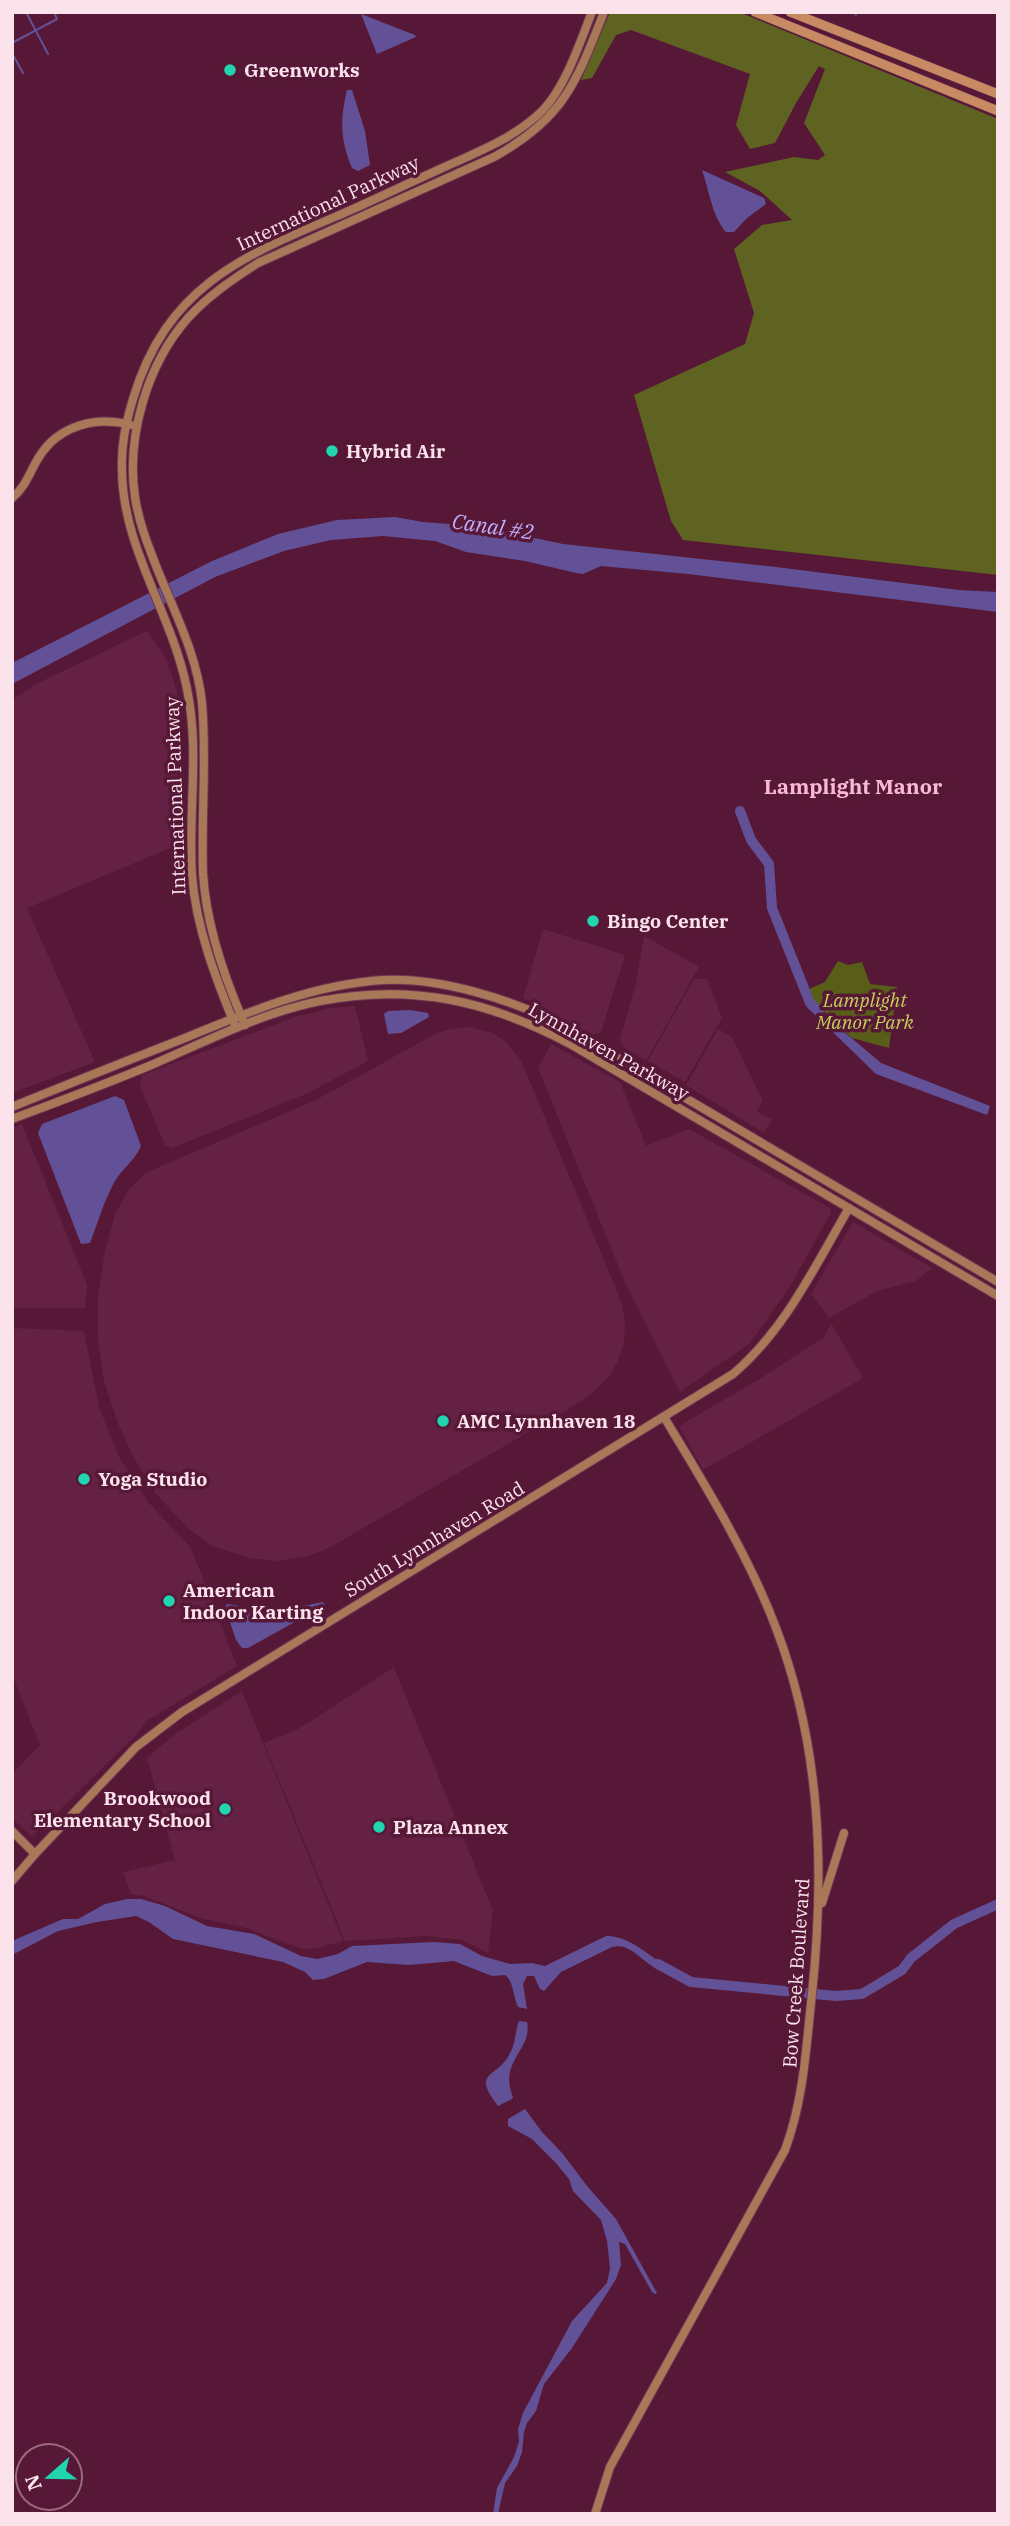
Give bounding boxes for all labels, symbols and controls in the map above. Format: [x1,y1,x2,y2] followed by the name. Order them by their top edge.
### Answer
[244,58,360,82] place label: Greenworks
[222,62,238,78] marker: Greenworks
[233,150,424,256] street label: International Parkway
[346,439,446,463] place label: Hybrid Air
[324,443,340,459] marker: Hybrid Air
[450,506,536,546] water label: Canal #2
[160,695,190,896] street label: International Parkway
[764,772,943,800] district label: Lamplight Manor
[607,909,729,933] place label: Bingo Center
[585,913,601,929] marker: Bingo Center
[815,988,915,1034] park label: Lamplight Manor Park
[524,997,694,1106] street label: Lynnhaven Parkway
[457,1409,635,1433] place label: AMC Lynnhaven 18
[435,1413,451,1429] marker: AMC Lynnhaven 18
[98,1467,207,1491] place label: Yoga Studio
[76,1471,92,1487] marker: Yoga Studio
[340,1476,528,1602] street label: South Lynnhaven Road
[183,1578,323,1624] place label: American Indoor Karting
[161,1593,177,1609] marker: American Indoor Karting
[34,1786,211,1832] place label: Brookwood Elementary School
[217,1801,233,1817] marker: Brookwood Elementary School
[393,1815,508,1839] place label: Plaza Annex
[371,1819,387,1835] marker: Plaza Annex
[777,1877,815,2069] street label: Bow Creek Boulevard
[14,2442,84,2512] north arrow
[19,2472,47,2494] text: N

